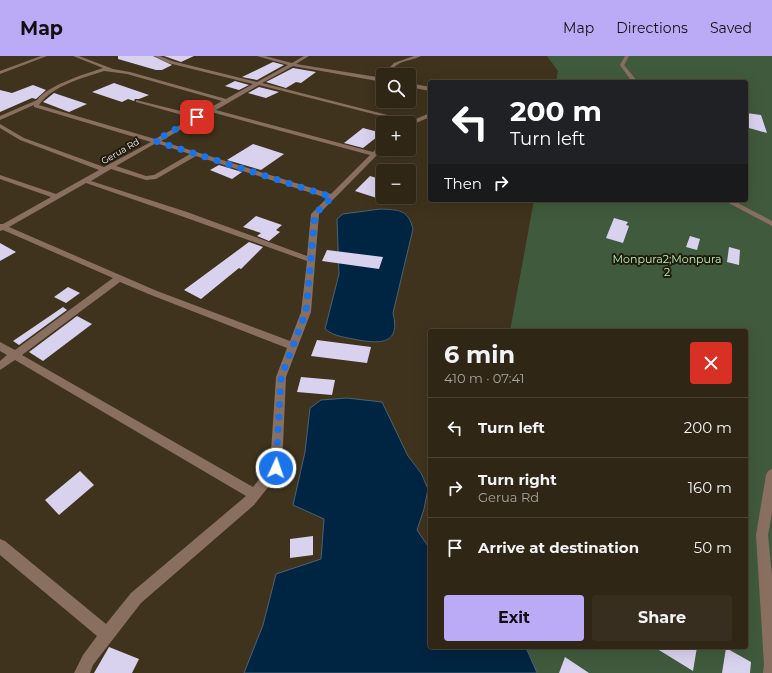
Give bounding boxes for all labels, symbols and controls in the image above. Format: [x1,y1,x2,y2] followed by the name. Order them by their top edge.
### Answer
[20,17,63,40] text: Map
[563,19,594,37] text: Map
[616,19,688,37] text: Directions
[710,19,752,37] text: Saved
[376,68,416,204] map controls
[376,68,416,108] button: search
[510,94,602,128] text: 200 m
[444,96,496,148] icon: left
[180,100,214,134] pin
[186,106,208,128] icon: arrive
[376,116,416,156] button: +
[510,128,585,150] text: Turn left
[99,136,141,166] street label: Gerua Rd
[376,164,416,204] button: −
[490,172,512,194] icon: right
[444,174,482,193] text: Then
[613,252,721,279] park label: Monpura2;Monpura 2
[444,340,515,369] text: 6 min
[690,342,732,384] button: close
[444,370,524,386] text: 410 m · 07:41
[444,417,466,439] icon: left
[478,418,545,437] text: Turn left
[684,418,732,437] text: 200 m
[255,447,297,489] position arrow
[478,470,557,489] text: Turn right
[444,477,466,499] icon: right
[688,478,732,497] text: 160 m
[478,489,539,505] text: Gerua Rd
[444,537,466,559] icon: arrive
[478,538,639,557] text: Arrive at destination
[694,538,732,557] text: 50 m
[444,595,584,641] button: Exit
[592,595,732,641] button: Share

